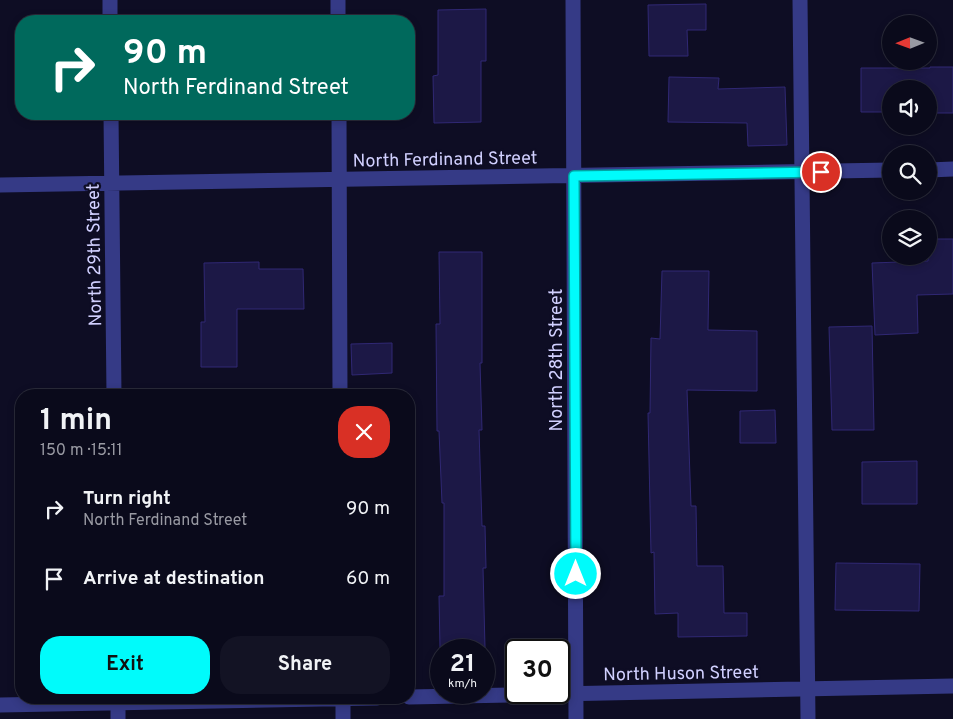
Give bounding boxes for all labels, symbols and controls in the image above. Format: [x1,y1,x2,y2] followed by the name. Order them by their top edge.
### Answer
[882,15,938,70] north arrow
[882,15,937,265] map controls
[123,32,207,76] text: 90 m
[40,35,105,100] icon: right
[123,75,349,102] text: North Ferdinand Street
[882,80,937,135] button: sound
[882,145,937,200] button: search
[352,147,538,174] street label: North Ferdinand Street
[800,151,842,193] pin
[807,158,835,186] icon: arrive
[83,183,108,327] street label: North 29th Street
[882,210,937,265] button: layers
[546,289,569,431] street label: North 28th Street
[40,403,112,440] text: 1 min
[338,406,390,458] button: close
[40,441,122,461] text: 150 m · 15:11
[83,487,171,511] text: Turn right
[40,495,68,523] icon: right
[346,497,390,521] text: 90 m
[83,511,247,531] text: North Ferdinand Street
[549,547,601,599] position arrow
[40,565,68,593] icon: arrive
[83,567,264,591] text: Arrive at destination
[346,567,390,591] text: 60 m
[40,636,210,694] button: Exit
[220,636,390,694] button: Share
[505,639,570,704] speed limit sign: 30
[450,649,475,681] text: 21
[603,662,759,687] street label: North Huson Street
[448,676,477,692] text: km/h

